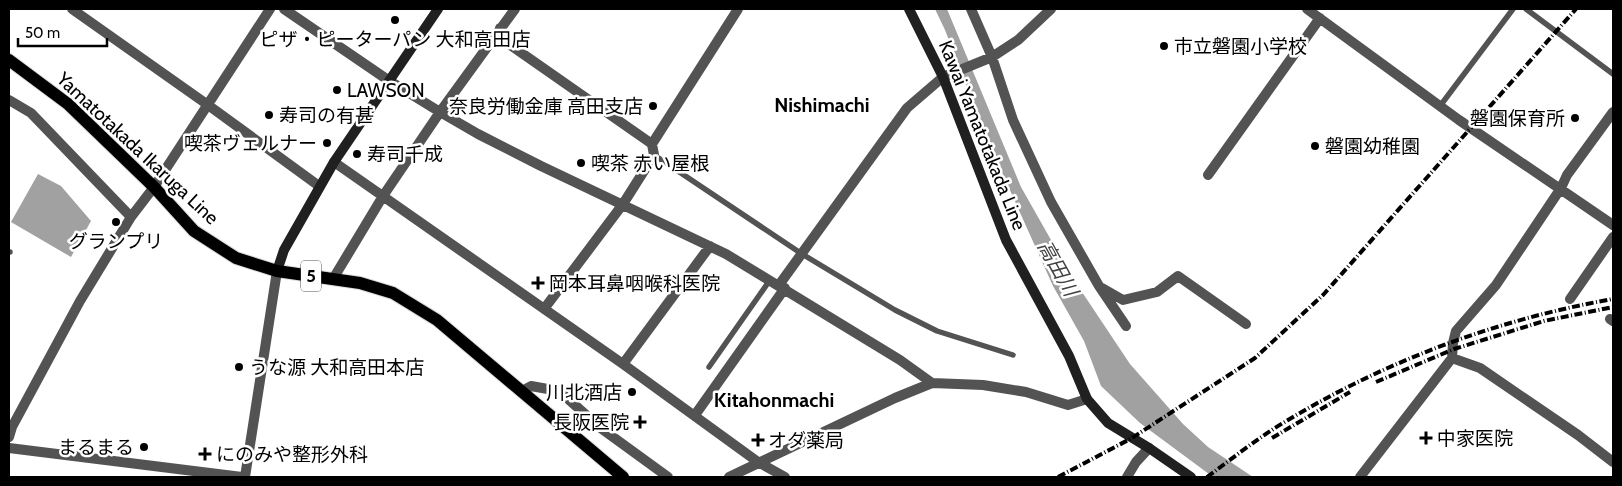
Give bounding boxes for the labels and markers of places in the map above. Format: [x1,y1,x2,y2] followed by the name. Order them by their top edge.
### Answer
[389,14,401,26] marker: ピザ・ピーターパン 大和高田店
[259,28,531,51] place label: ピザ・ピーターパン 大和高田店
[1174,35,1307,58] place label: 市立磐園小学校
[1158,40,1170,52] marker: 市立磐園小学校
[347,79,425,102] place label: LAWSON
[331,84,343,96] marker: LAWSON
[449,95,643,118] place label: 奈良労働金庫 高田支店
[647,100,659,112] marker: 奈良労働金庫 高田支店
[279,104,374,127] place label: 寿司の有甚
[1470,107,1565,130] place label: 磐園保育所
[263,109,275,121] marker: 寿司の有甚
[1569,112,1581,124] marker: 磐園保育所
[184,132,317,155] place label: 喫茶ヴェルナー
[1325,135,1420,158] place label: 磐園幼稚園
[321,137,333,149] marker: 喫茶ヴェルナー
[1309,140,1321,152] marker: 磐園幼稚園
[367,143,443,166] place label: 寿司千成
[351,148,363,160] marker: 寿司千成
[591,152,709,175] place label: 喫茶 赤い屋根
[575,157,587,169] marker: 喫茶 赤い屋根
[110,216,122,228] marker: グランプリ
[69,230,163,253] place label: グランプリ
[549,272,720,295] place label: 岡本耳鼻咽喉科医院
[531,276,545,290] marker: 岡本耳鼻咽喉科医院
[249,356,424,379] place label: うな源 大和高田本店
[233,361,245,373] marker: うな源 大和高田本店
[546,381,622,404] place label: 川北酒店
[626,386,638,398] marker: 川北酒店
[553,411,629,434] place label: 長阪医院
[633,415,647,429] marker: 長阪医院
[1437,427,1513,450] place label: 中家医院
[768,429,844,452] place label: オダ薬局
[1419,431,1433,445] marker: 中家医院
[752,434,764,446] marker: オダ薬局
[58,436,134,459] place label: まるまる
[138,441,150,453] marker: まるまる
[216,443,368,466] place label: にのみや整形外科
[198,447,212,461] marker: にのみや整形外科

